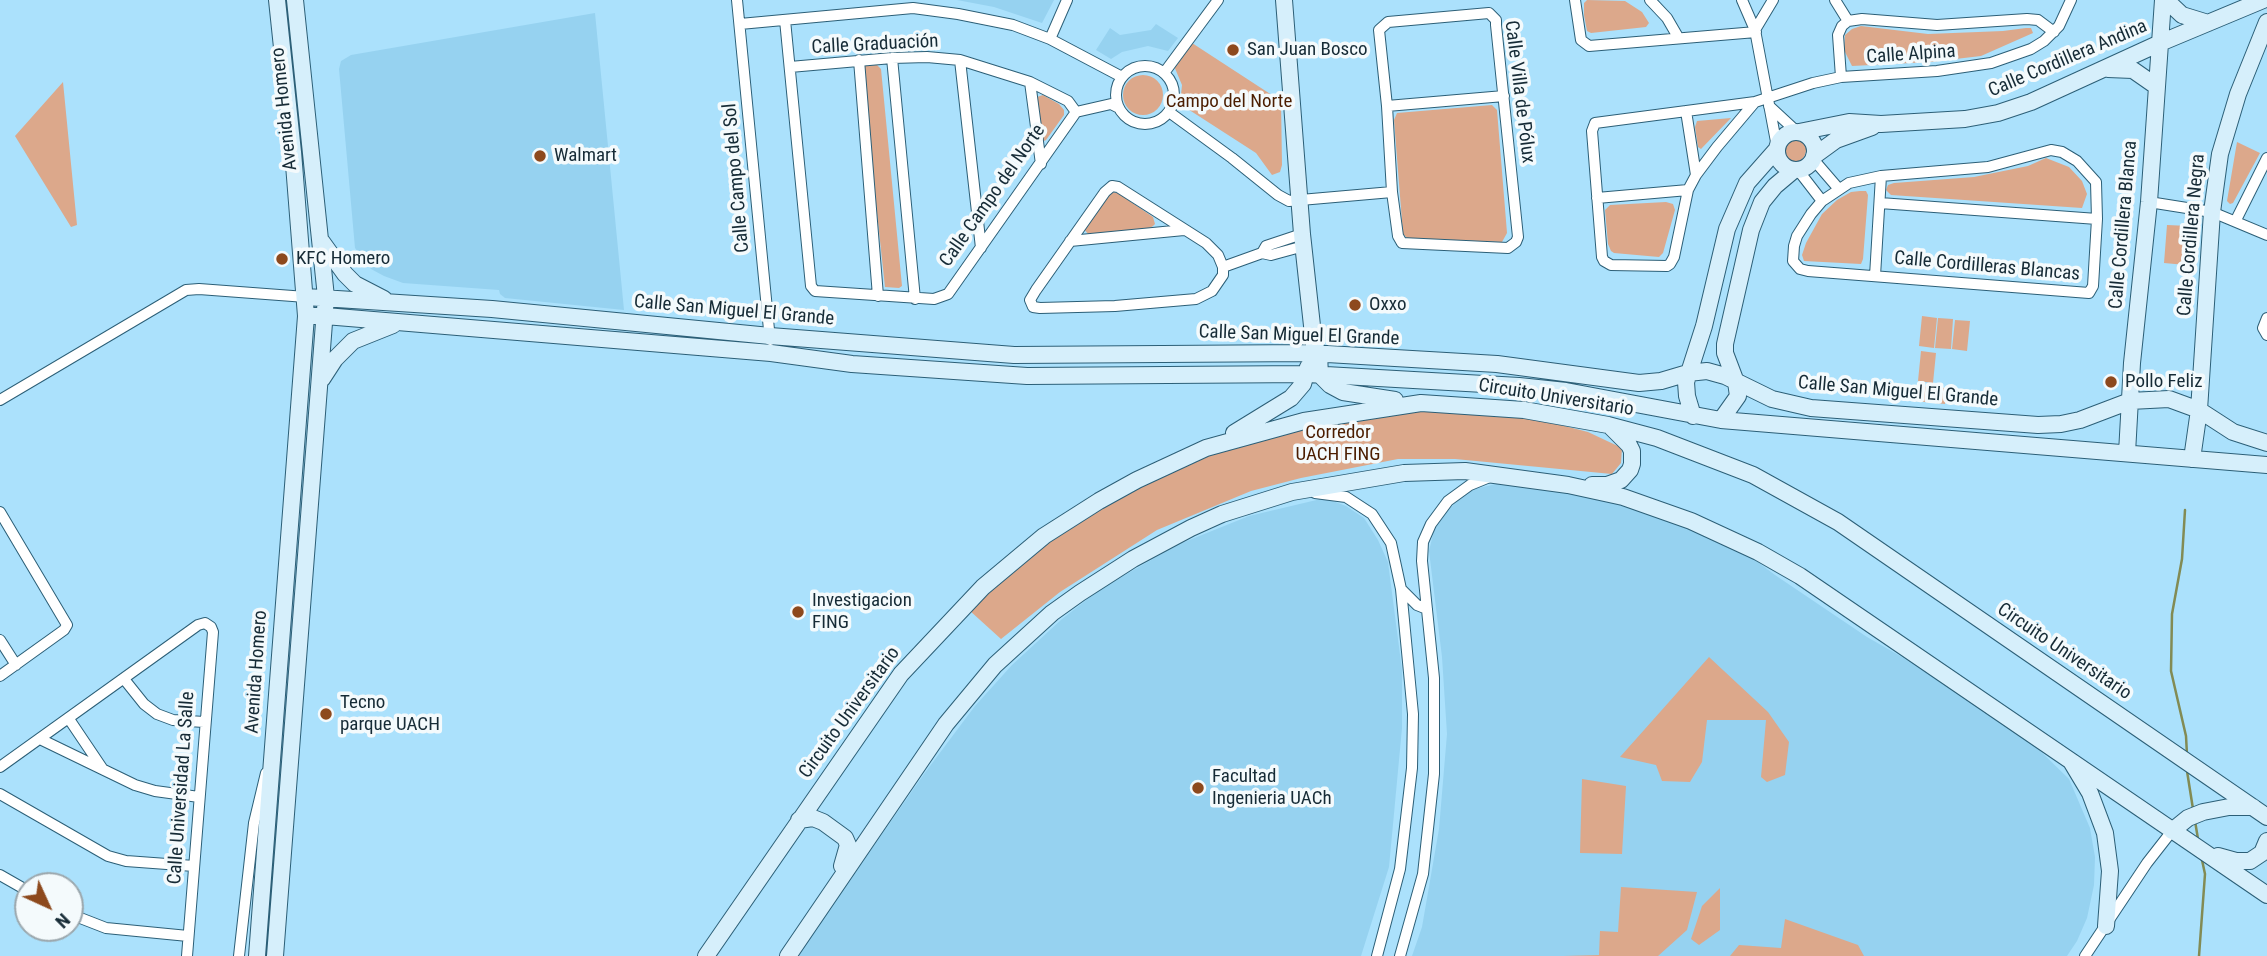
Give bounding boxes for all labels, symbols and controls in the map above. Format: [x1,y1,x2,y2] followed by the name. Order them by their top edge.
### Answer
[1985,15,2151,103] street label: Calle Cordillera Andina
[1499,19,1539,165] street label: Calle Villa de Pólux
[811,30,939,60] street label: Calle Graduación
[1247,39,1367,61] place label: San Juan Bosco
[1866,41,1956,69] street label: Calle Alpina
[1225,42,1241,58] marker: San Juan Bosco
[267,46,303,172] street label: Avenida Homero
[1166,91,1292,113] park label: Campo del Norte
[719,102,755,254] street label: Calle Campo del Sol
[935,120,1051,272] street label: Calle Campo del Norte
[2105,140,2143,310] street label: Calle Cordillera Blanca
[554,145,617,167] place label: Walmart
[532,148,548,164] marker: Walmart
[2174,153,2210,317] street label: Calle Cordillera Negra
[296,248,390,270] place label: KFC Homero
[1893,248,2081,286] street label: Calle Cordilleras Blancas
[274,251,290,267] marker: KFC Homero
[633,291,835,331] street label: Calle San Miguel El Grande
[1369,294,1406,316] place label: Oxxo
[1347,297,1363,313] marker: Oxxo
[1198,321,1400,351] street label: Calle San Miguel El Grande
[2125,371,2202,393] place label: Pollo Feliz
[1797,372,1999,412] street label: Calle San Miguel El Grande
[1477,374,1635,422] street label: Circuito Universitario
[2103,374,2119,390] marker: Pollo Feliz
[1295,422,1381,466] park label: Corredor UACH FING
[812,590,912,634] place label: Investigacion FING
[1993,599,2135,705] street label: Circuito Universitario
[790,604,806,620] marker: Investigacion FING
[241,610,273,734] street label: Avenida Homero
[795,643,905,783] street label: Circuito Universitario
[164,691,200,885] street label: Calle Universidad La Salle
[340,692,440,736] place label: Tecno parque UACH
[318,706,334,722] marker: Tecno parque UACH
[1212,766,1332,810] place label: Facultad Ingenieria UACh
[1190,780,1206,796] marker: Facultad Ingenieria UACh
[14,872,84,942] north arrow
[51,909,75,933] text: N

